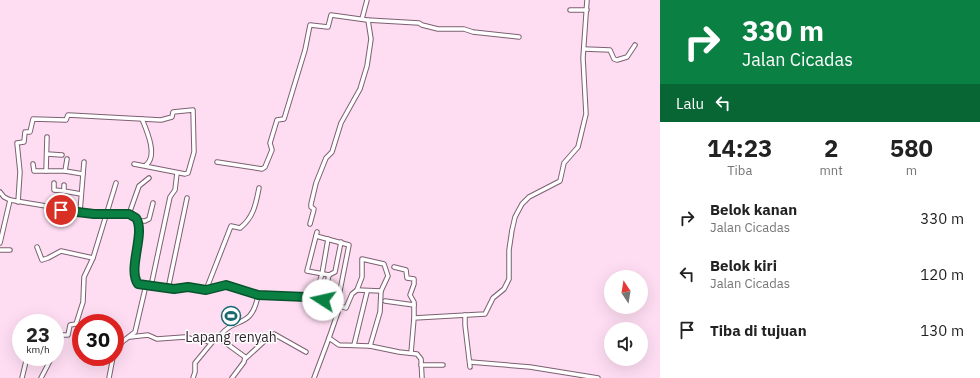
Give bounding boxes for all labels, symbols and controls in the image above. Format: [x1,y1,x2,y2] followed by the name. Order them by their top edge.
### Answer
[742,12,824,49] text: 330 m
[676,16,728,68] icon: right
[742,48,853,71] text: Jalan Cicadas
[712,92,734,114] icon: left
[676,94,704,113] text: Lalu
[707,132,773,164] text: 14:23
[824,132,838,164] text: 2
[890,132,933,164] text: 580
[727,162,752,179] text: Tiba
[820,162,843,179] text: mnt
[906,162,917,179] text: m
[44,193,78,227] pin
[50,199,72,221] icon: arrive
[710,200,797,219] text: Belok kanan
[676,207,698,229] icon: right
[920,209,964,228] text: 330 m
[710,219,790,236] text: Jalan Cicadas
[710,256,777,275] text: Belok kiri
[676,263,698,285] icon: left
[920,265,964,284] text: 120 m
[604,270,648,314] north arrow
[604,270,648,366] map controls
[710,275,790,292] text: Jalan Cicadas
[302,279,344,321] position arrow
[220,305,242,327] sports icon: Lapang renyah
[72,314,124,366] speed limit sign: 30
[676,319,698,341] icon: arrive
[26,321,50,348] text: 23
[710,321,807,340] text: Tiba di tujuan
[920,321,964,340] text: 130 m
[604,322,648,366] button: sound
[185,328,277,346] place label: Lapang renyah
[26,343,50,356] text: km/h

